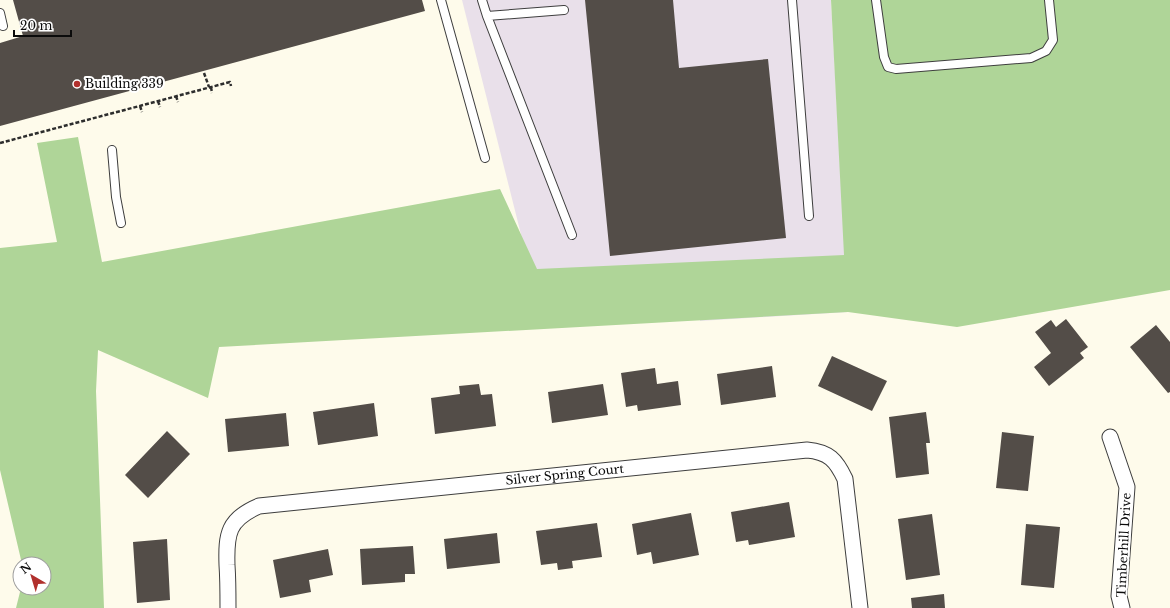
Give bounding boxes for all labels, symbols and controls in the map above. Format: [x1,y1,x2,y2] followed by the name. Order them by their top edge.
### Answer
[14,12,71,38] scale bar
[20,18,52,33] text: 20 m
[85,76,164,91] place label: Building 339
[72,79,82,89] marker: Building 339
[505,461,625,488] street label: Silver Spring Court
[1113,492,1134,598] street label: Timberhill Drive
[12,556,52,596] north arrow
[17,559,35,577] text: N

